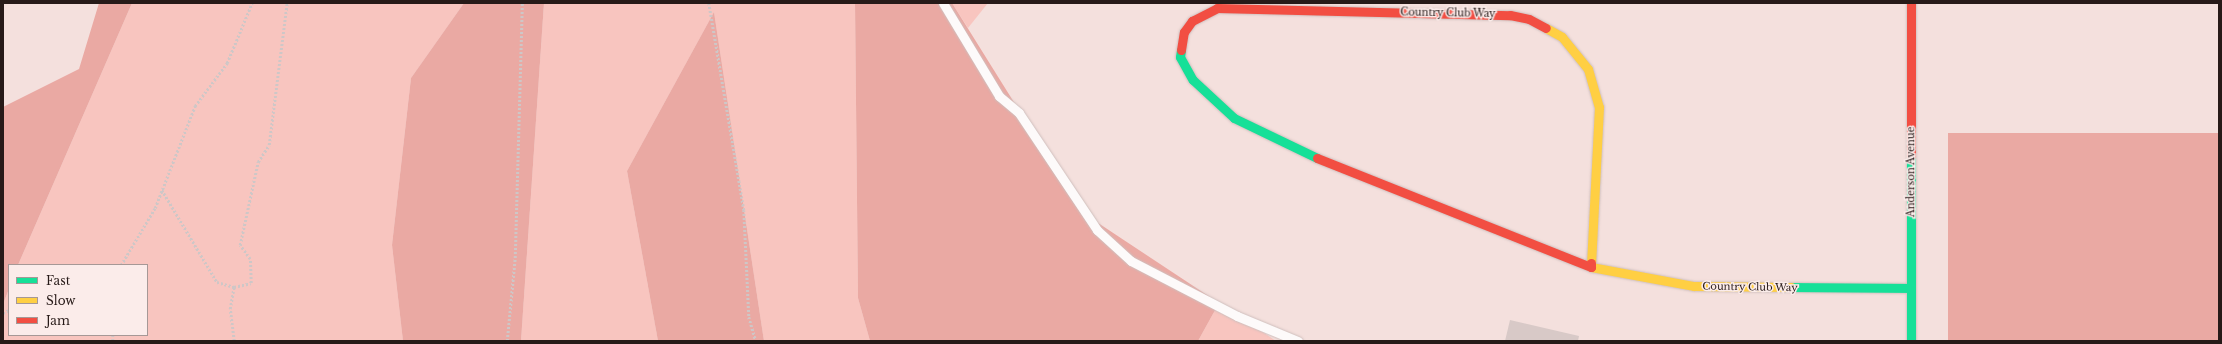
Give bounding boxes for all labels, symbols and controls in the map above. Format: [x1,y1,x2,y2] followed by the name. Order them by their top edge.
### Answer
[1400,6,1496,20] street label: Country Club Way
[1905,127,1917,217] street label: Anderson Avenue
[8,264,148,336] legend
[46,273,70,288] text: Fast
[1702,280,1798,294] street label: Country Club Way
[46,293,75,308] text: Slow
[46,313,70,328] text: Jam

